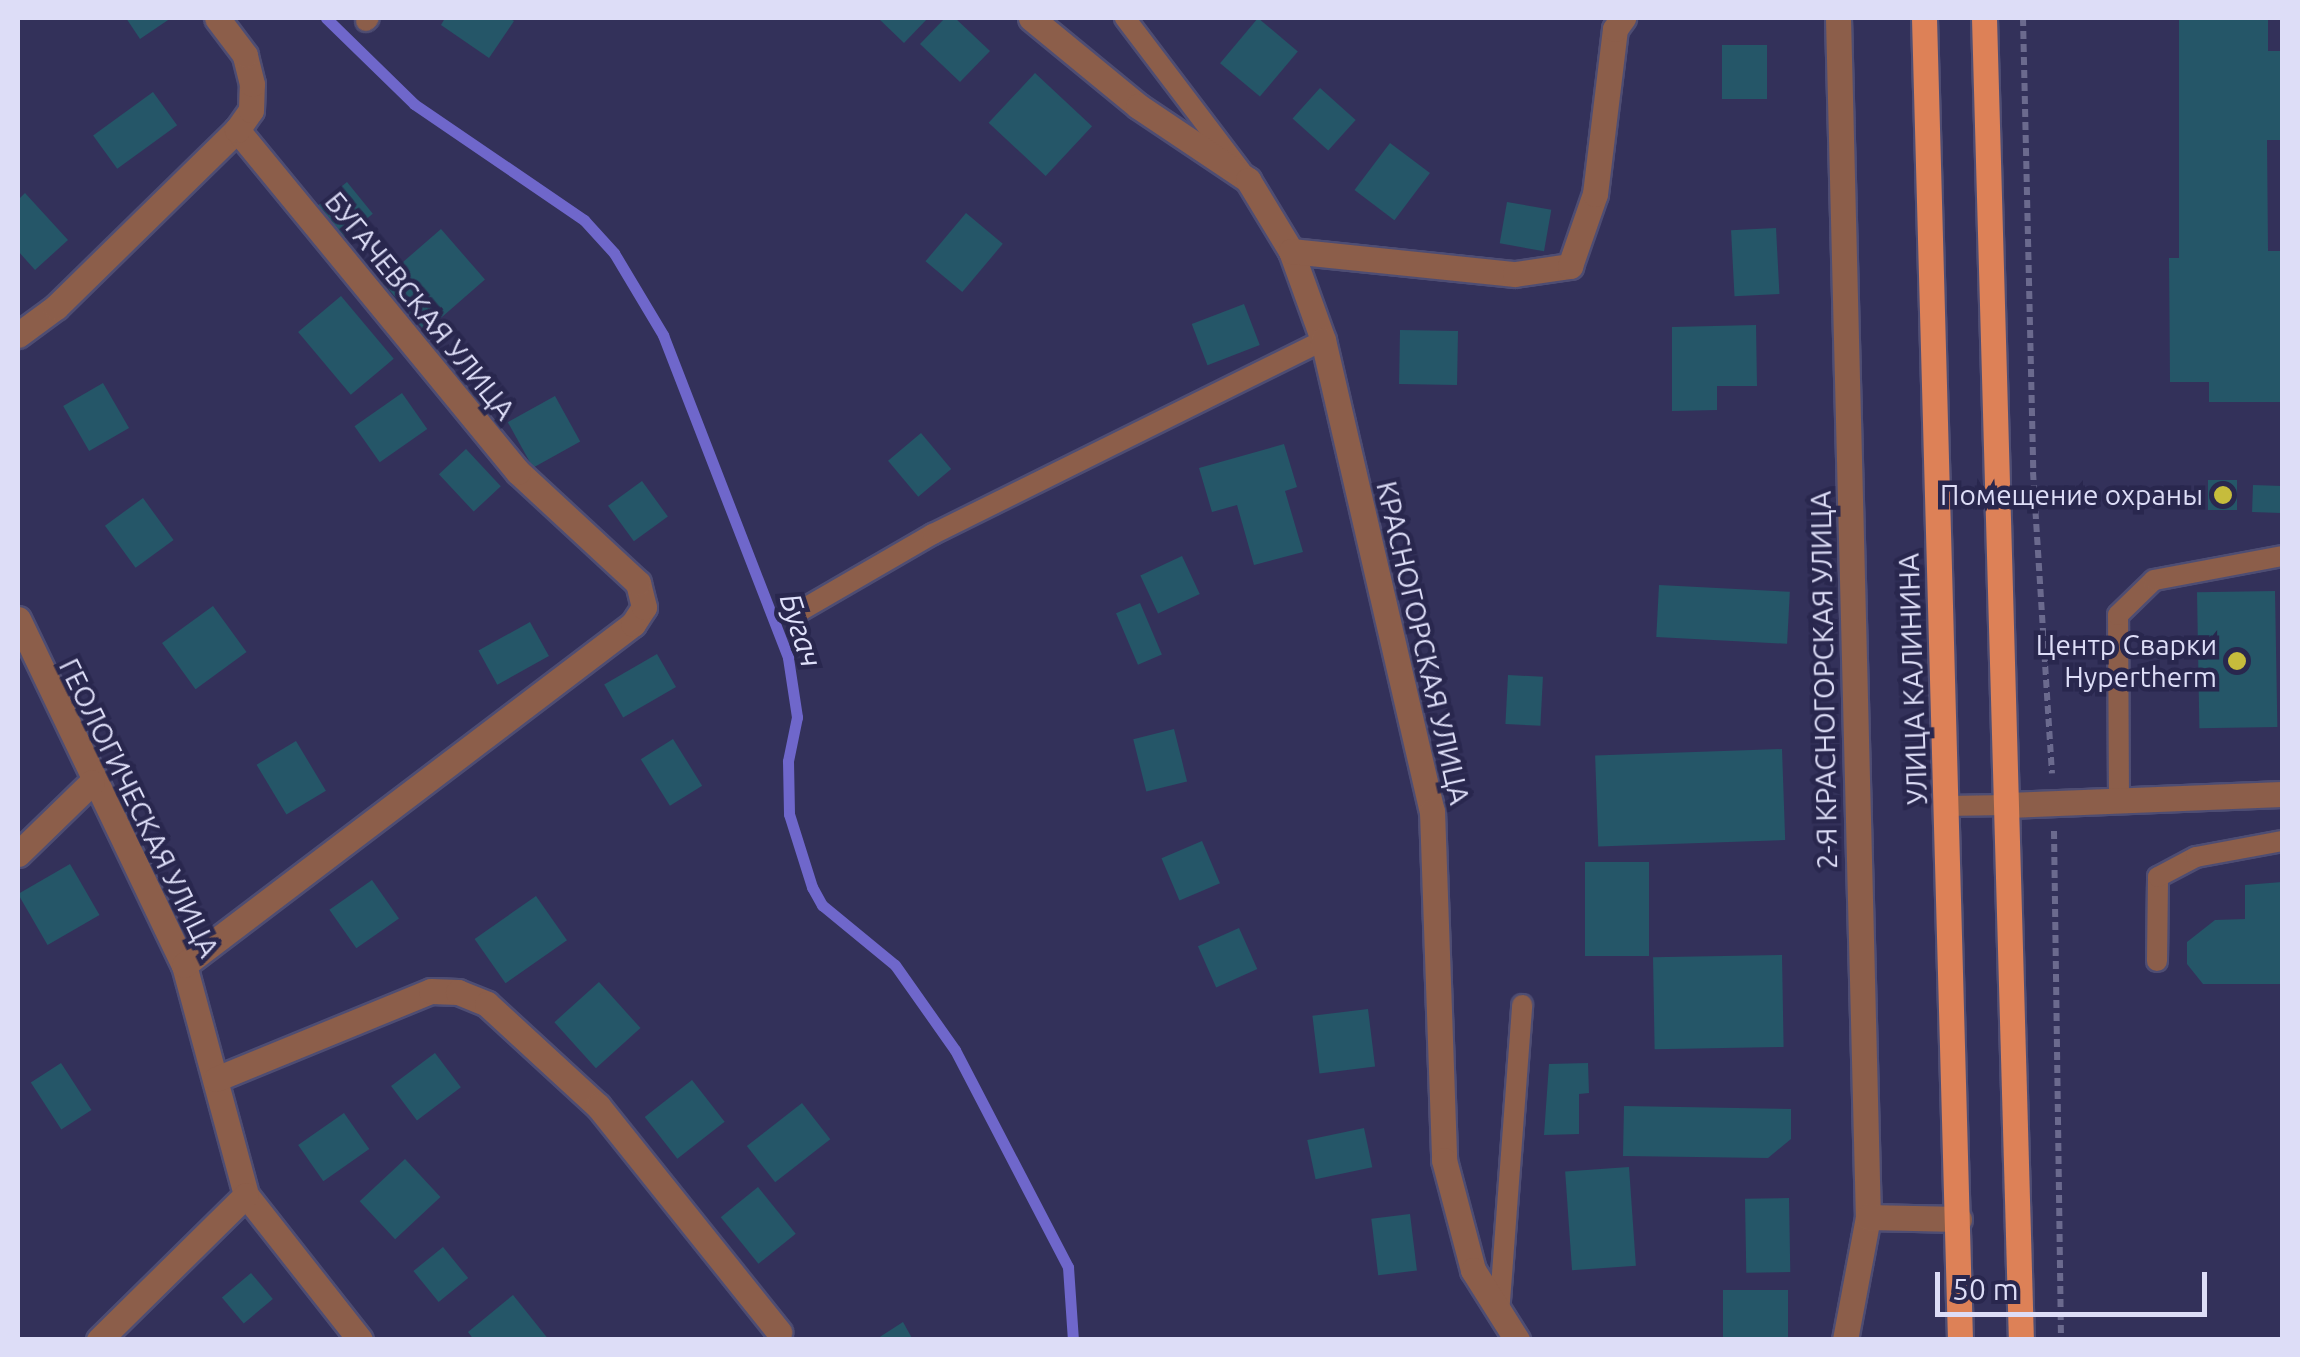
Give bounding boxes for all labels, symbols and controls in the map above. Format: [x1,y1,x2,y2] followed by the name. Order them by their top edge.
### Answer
[318,185,522,427] street label: БУГАЧЕВСКАЯ УЛИЦА
[1369,478,1477,808] street label: КРАСНОГОРСКАЯ УЛИЦА
[1940,478,2203,512] place label: Помещение охраны
[2212,484,2234,506] marker: Помещение охраны
[1804,490,1844,870] street label: 2-Я КРАСНОГОРСКАЯ УЛИЦА
[1892,553,1934,805] street label: УЛИЦА КАЛИНИНА
[772,589,830,671] water label: Бугач
[2036,628,2217,694] place label: Центр Сварки Hypertherm
[2226,650,2248,672] marker: Центр Сварки Hypertherm
[52,653,226,963] street label: ГЕОЛОГИЧЕСКАЯ УЛИЦА
[1940,1252,2212,1314] scale bar
[1952,1272,2019,1306] text: 50 m

